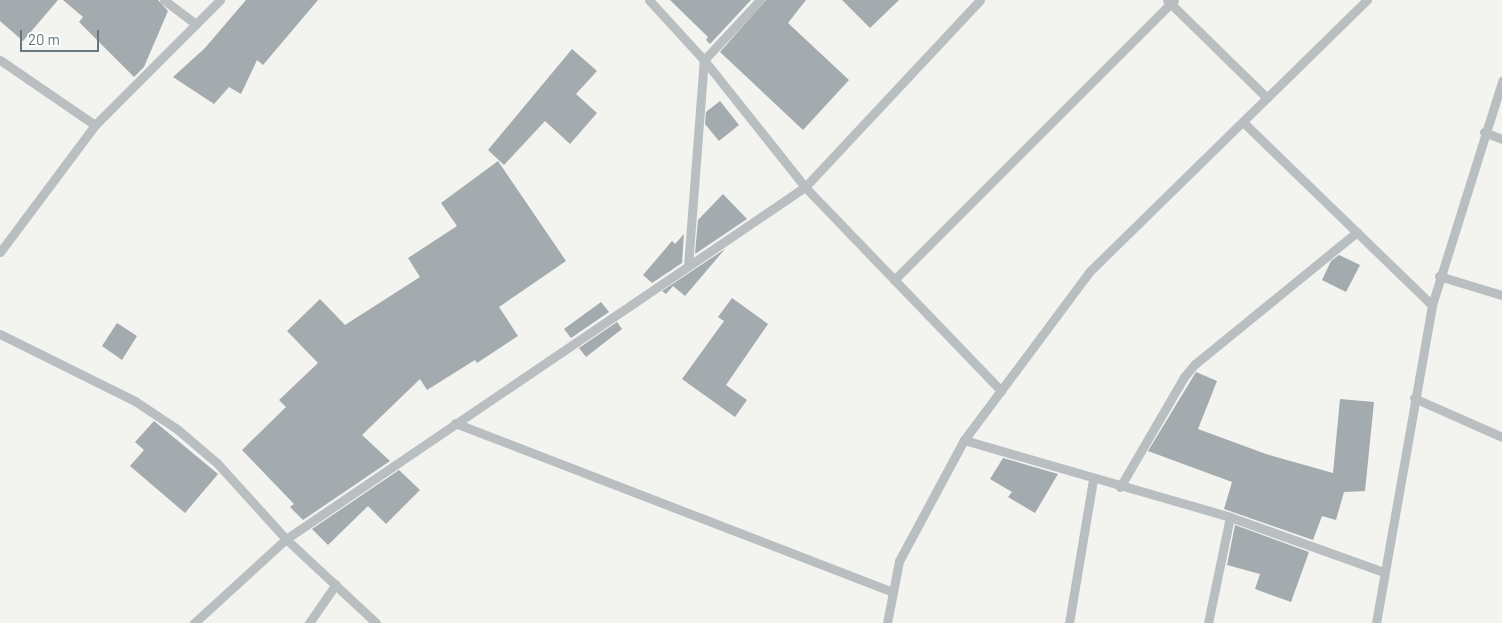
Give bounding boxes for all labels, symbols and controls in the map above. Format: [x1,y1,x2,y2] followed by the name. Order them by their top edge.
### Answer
[22,20,101,52] scale bar
[28,30,60,48] text: 20 m

